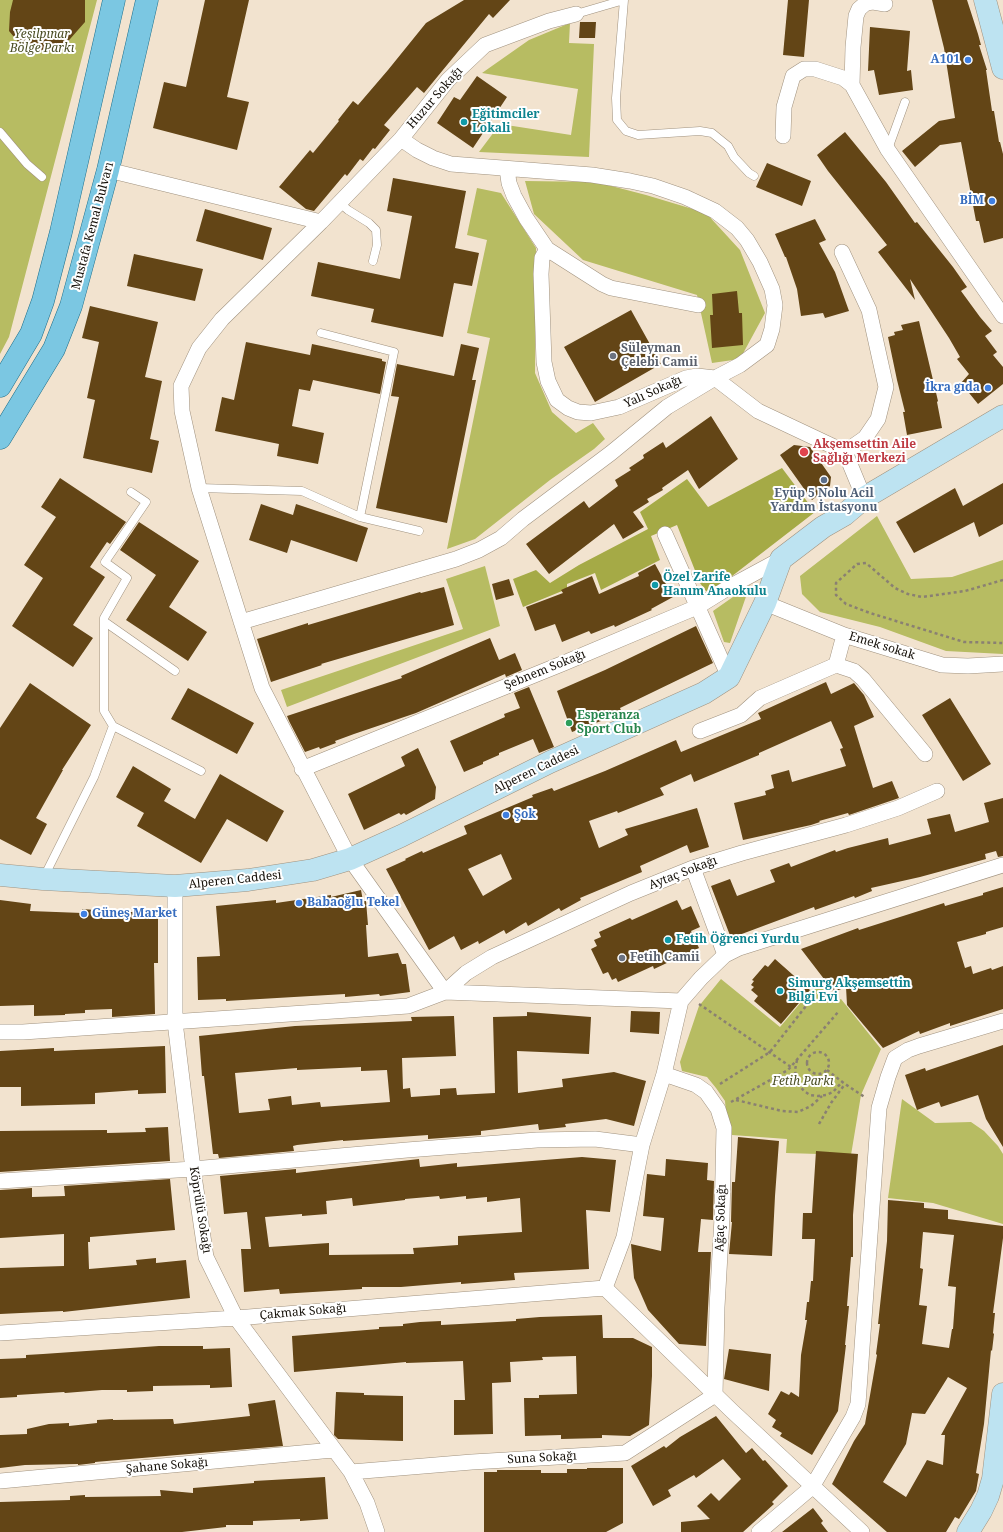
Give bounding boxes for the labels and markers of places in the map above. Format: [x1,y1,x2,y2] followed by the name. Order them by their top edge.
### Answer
[931,53,960,67] place label: A101
[963,55,973,65] marker: A101
[472,108,540,136] place label: Eğitimciler Lokali
[459,117,469,127] marker: Eğitimciler Lokali
[960,194,984,208] place label: BİM
[987,196,997,206] marker: BİM
[621,342,698,370] place label: Süleyman Çelebi Camii
[608,351,618,361] marker: Süleyman Çelebi Camii
[925,381,980,395] place label: İkra gıda
[983,383,993,393] marker: İkra gıda
[813,438,916,466] place label: Akşemsettin Aile Sağlığı Merkezi
[798,446,810,458] marker: Akşemsettin Aile Sağlığı Merkezi
[819,475,829,485] marker: Eyüp 5 Nolu Acil Yardım İstasyonu
[771,487,877,515] place label: Eyüp 5 Nolu Acil Yardım İstasyonu
[663,571,767,599] place label: Özel Zarife Hanım Anaokulu
[650,580,660,590] marker: Özel Zarife Hanım Anaokulu
[577,709,641,737] place label: Esperanza Sport Club
[564,718,574,728] marker: Esperanza Sport Club
[514,808,536,822] place label: Şok
[501,810,511,820] marker: Şok
[307,896,399,910] place label: Babaoğlu Tekel
[294,898,304,908] marker: Babaoğlu Tekel
[92,907,177,921] place label: Güneş Market
[79,909,89,919] marker: Güneş Market
[676,933,799,947] place label: Fetih Öğrenci Yurdu
[663,935,673,945] marker: Fetih Öğrenci Yurdu
[630,951,700,965] place label: Fetih Camii
[617,953,627,963] marker: Fetih Camii
[788,977,911,1005] place label: Simurg Akşemsettin Bilgi Evi
[775,986,785,996] marker: Simurg Akşemsettin Bilgi Evi

